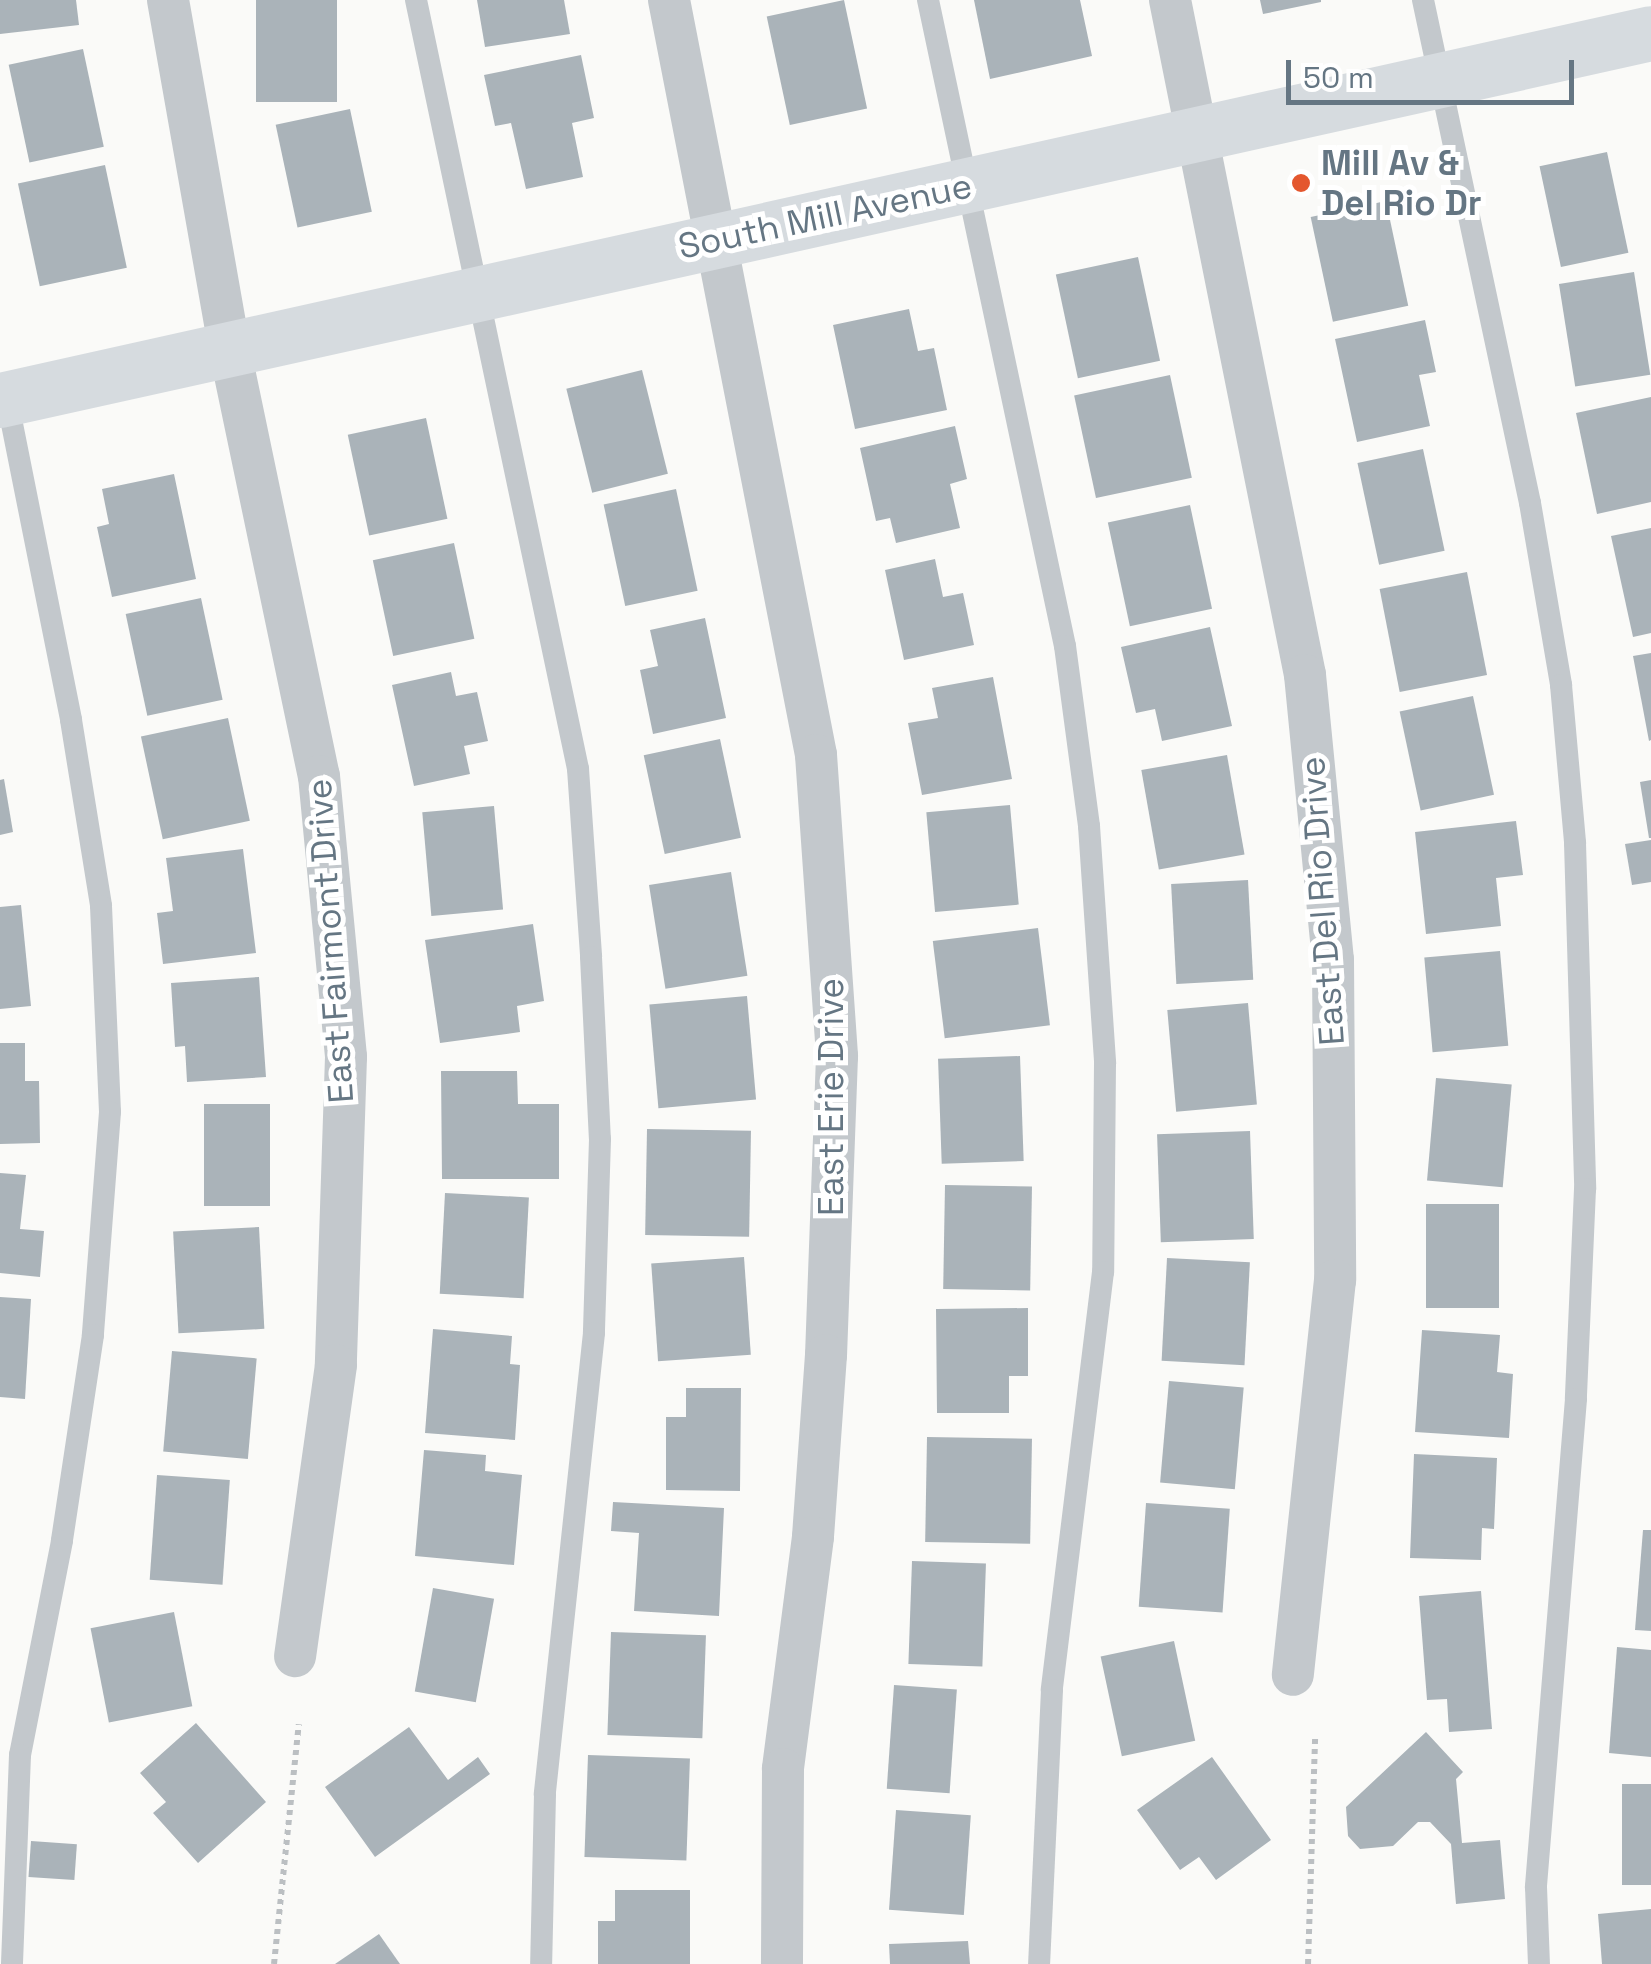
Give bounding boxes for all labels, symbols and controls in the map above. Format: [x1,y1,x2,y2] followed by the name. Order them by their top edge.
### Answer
[1291,40,1578,102] scale bar
[1303,58,1374,97] text: 50 m
[1321,142,1482,224] place label: Mill Av & Del Rio Dr
[674,164,976,268] street label: South Mill Avenue
[1290,172,1312,194] marker: Mill Av & Del Rio Dr
[1291,755,1353,1047] street label: East Del Rio Drive
[298,777,362,1105] street label: East Fairmont Drive
[810,978,852,1216] street label: East Erie Drive

